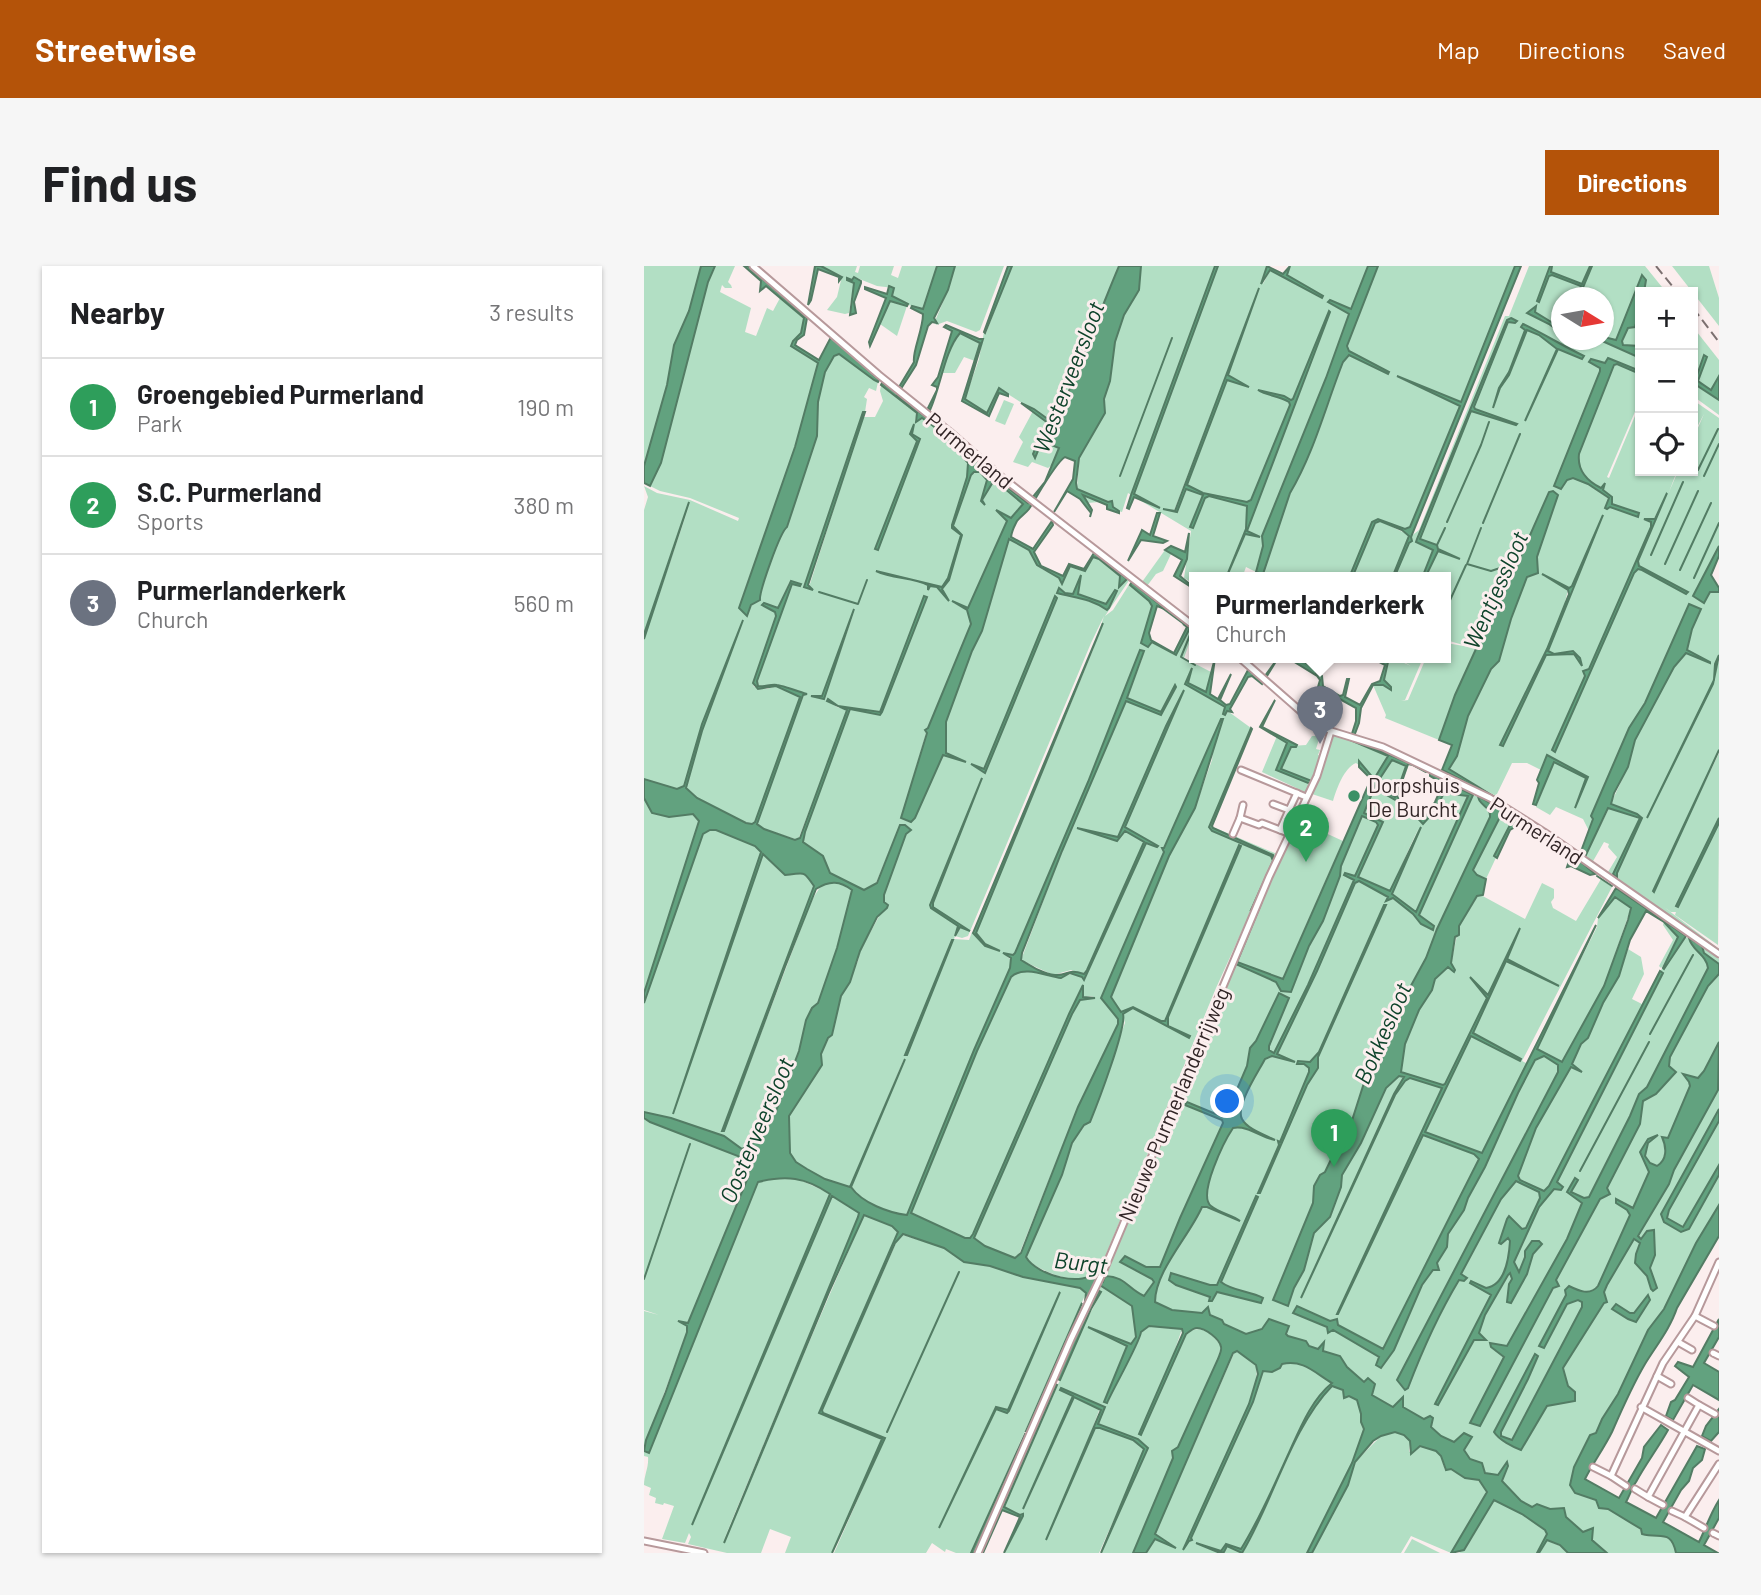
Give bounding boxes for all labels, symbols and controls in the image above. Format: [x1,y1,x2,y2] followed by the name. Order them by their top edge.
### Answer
[35,29,196,69] text: Streetwise
[1437,35,1480,64] text: Map
[1518,35,1625,64] text: Directions
[1663,35,1726,64] text: Saved
[1545,150,1719,215] button: Directions
[42,153,197,212] text: Find us
[1551,287,1614,350] north arrow
[1635,287,1698,476] map controls
[1635,287,1698,350] button: +
[70,294,165,330] text: Nearby
[489,298,574,326] text: 3 results
[1026,298,1110,456] water label: Westerveersloot
[1635,350,1698,413] button: −
[137,378,424,409] text: Groengebied Purmerland
[89,393,97,421] text: 1
[517,393,574,421] text: 190 m
[922,406,1018,494] street label: Purmerland
[137,409,182,437] text: Park
[1635,413,1698,476] button: locate
[137,476,322,507] text: S.C. Purmerland
[87,491,99,519] text: 2
[514,491,574,519] text: 380 m
[137,507,204,535] text: Sports
[1457,527,1533,653] water label: Wentjessloot
[1189,572,1451,663] popup
[137,574,346,605] text: Purmerlanderkerk
[1215,588,1425,619] text: Purmerlanderkerk
[87,589,99,617] text: 3
[514,589,574,617] text: 560 m
[137,605,208,633] text: Church
[1215,619,1287,647] text: Church
[1297,686,1343,744] pin: 3
[1368,772,1460,821] place label: Dorpshuis De Burcht
[1346,788,1362,804] marker: Dorpshuis De Burcht
[1486,791,1588,869] street label: Purmerland
[1283,804,1329,862] pin: 2
[1347,978,1417,1088] water label: Bokkesloot
[1112,983,1234,1225] street label: Nieuwe Purmerlanderrijweg
[713,1053,799,1207] water label: Oosterveersloot
[1210,1084,1244,1118] your location
[1311,1109,1357,1167] pin: 1
[1053,1245,1109,1279] water label: Burgt

